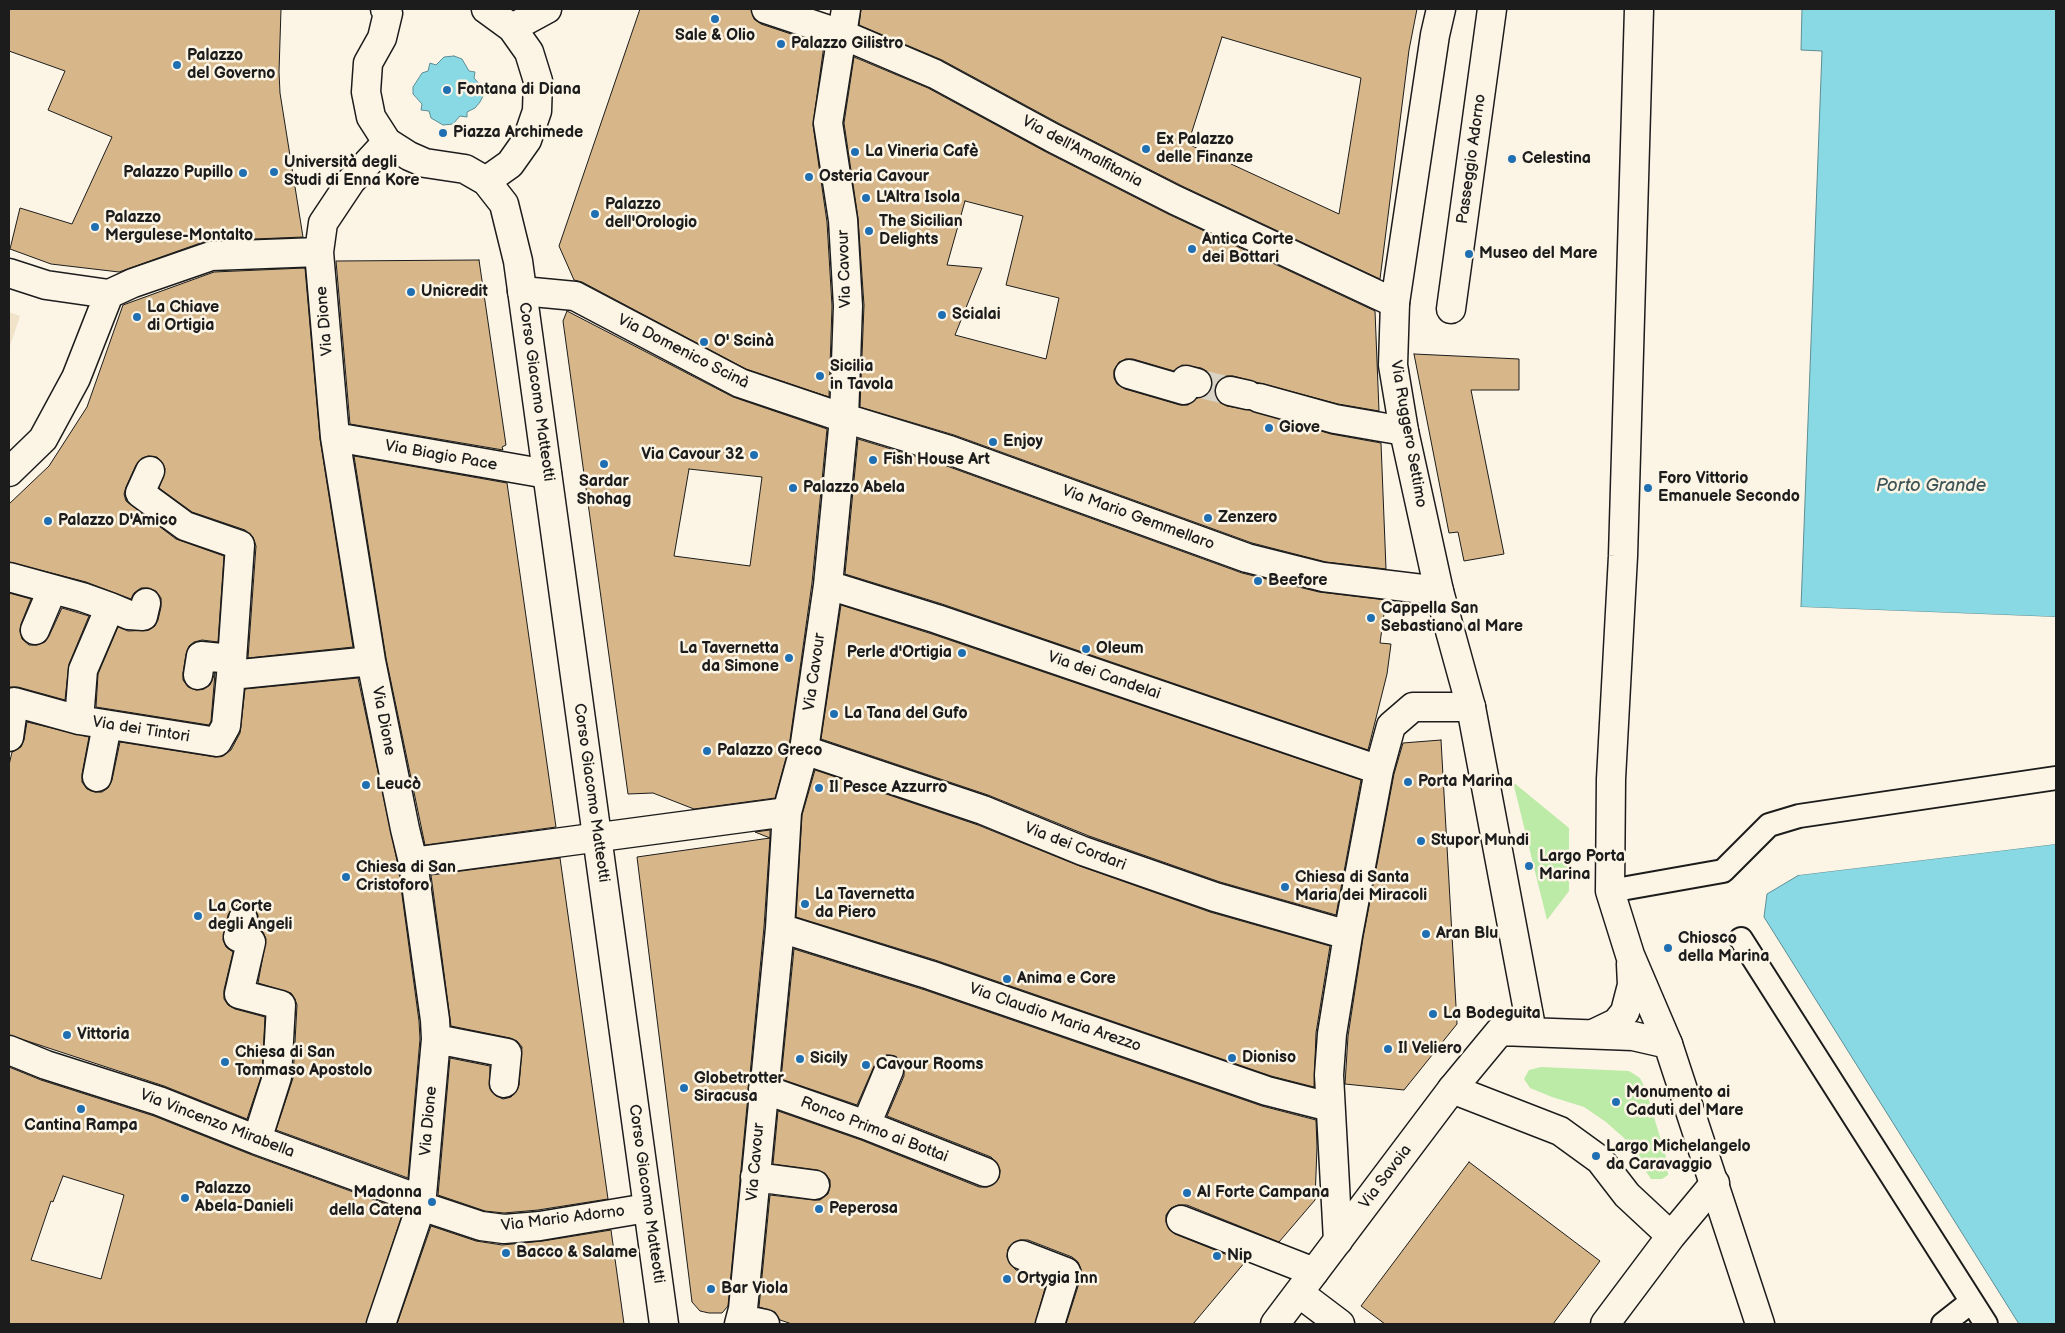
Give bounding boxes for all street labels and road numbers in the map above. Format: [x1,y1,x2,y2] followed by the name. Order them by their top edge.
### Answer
[1453,93,1491,225] street label: Passeggio Adorno
[1018,112,1146,192] street label: Via dell'Amalfitania
[834,229,856,309] street label: Via Cavour
[312,285,338,357] street label: Via Dione
[514,301,558,483] street label: Corso Giacomo Matteotti
[614,311,752,393] street label: Via Domenico Scinà
[1386,359,1430,509] street label: Via Ruggero Settimo
[383,437,499,475] street label: Via Biagio Pace
[1059,481,1217,555] street label: Via Mario Gemmellaro
[800,632,830,712] street label: Via Cavour
[1045,648,1163,704] street label: Via dei Candelai
[367,685,399,757] street label: Via Dione
[569,702,613,884] street label: Corso Giacomo Matteotti
[91,713,191,747] street label: Via dei Tintori
[1021,819,1129,875] street label: Via dei Cordari
[966,979,1144,1057] street label: Via Claudio Maria Arezzo
[416,1085,442,1157] street label: Via Dione
[137,1086,297,1162] street label: Via Vincenzo Mirabella
[797,1093,951,1167] street label: Ronco Primo ai Bottai
[624,1103,668,1285] street label: Corso Giacomo Matteotti
[743,1122,769,1202] street label: Via Cavour
[1356,1141,1416,1213] street label: Via Savoia
[500,1202,626,1236] street label: Via Mario Adorno

